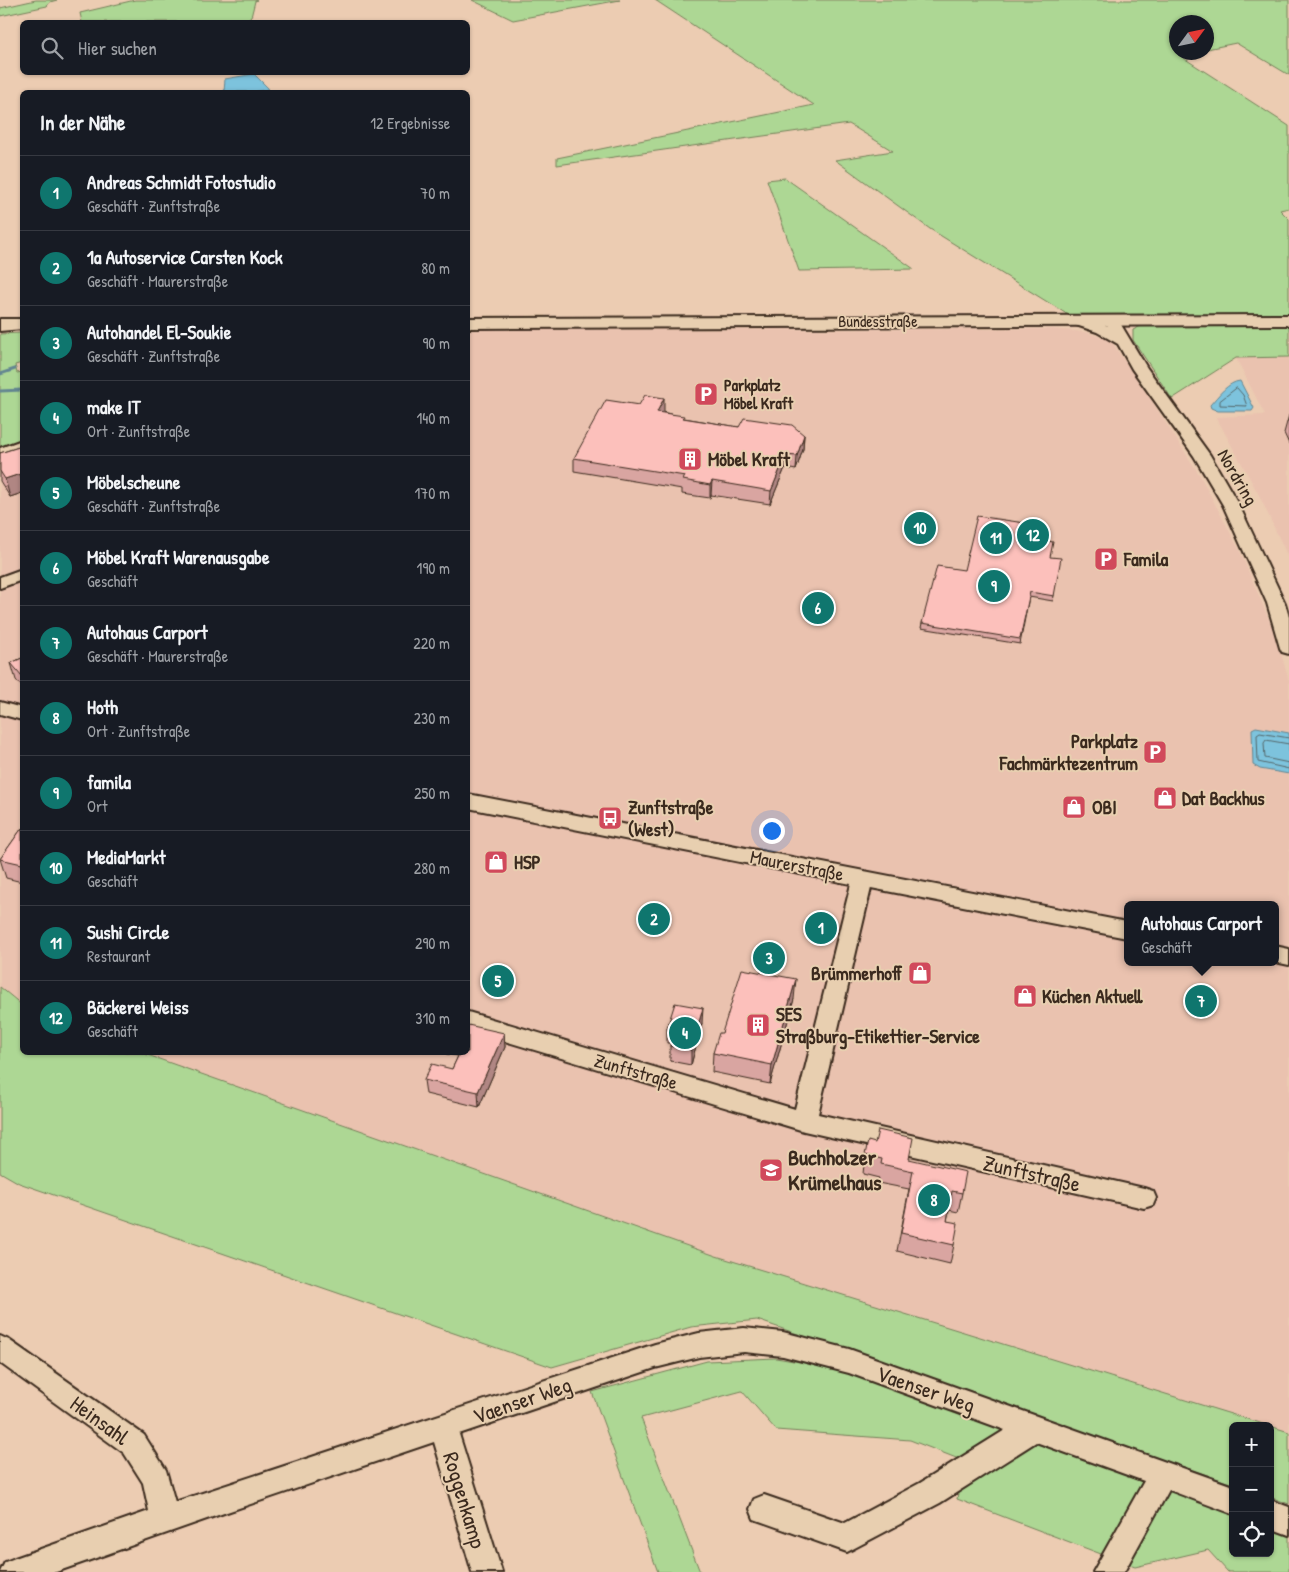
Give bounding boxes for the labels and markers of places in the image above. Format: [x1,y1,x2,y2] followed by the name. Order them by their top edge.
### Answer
[724,374,793,414] place label: Parkplatz Möbel Kraft
[693,381,719,407] parking icon: Parkplatz Möbel Kraft
[677,446,703,472] building icon: Möbel Kraft
[708,446,791,472] place label: Möbel Kraft
[904,509,936,547] pin: 10
[1017,516,1049,554] pin: 12
[980,519,1012,557] pin: 11
[1093,546,1119,572] parking icon: Famila
[1123,546,1169,572] place label: Famila
[978,567,1010,605] pin: 9
[802,589,834,627] pin: 6
[999,728,1139,776] place label: Parkplatz Fachmärktezentrum
[1142,739,1168,765] parking icon: Parkplatz Fachmärktezentrum
[1152,785,1178,811] shop icon: Dat Backhus
[1182,785,1265,811] place label: Dat Backhus
[628,794,714,842] place label: Zunftstraße (West)
[1061,794,1087,820] shop icon: OBI
[1092,794,1117,820] place label: OBI
[597,805,623,831] bus stop icon: Zunftstraße (West)
[483,849,509,875] shop icon: HSP
[514,849,541,875] place label: HSP
[638,900,670,938] pin: 2
[805,909,837,947] pin: 1
[753,939,785,977] pin: 3
[811,960,903,986] place label: Brümmerhoff
[907,960,933,986] shop icon: Brümmerhoff
[482,962,514,1000] pin: 5
[1185,982,1217,1020] pin: 7
[1012,983,1038,1009] shop icon: Küchen Aktuell
[1042,983,1143,1009] place label: Küchen Aktuell
[776,1001,980,1050] place label: SES Straßburg-Etikettier-Service
[745,1012,771,1038] building icon: SES Straßburg-Etikettier-Service
[669,1014,701,1052] pin: 4
[788,1142,882,1197] place label: Buchholzer Krümelhaus
[758,1157,784,1183] school or university icon: Buchholzer Krümelhaus
[918,1181,950,1219] pin: 8

